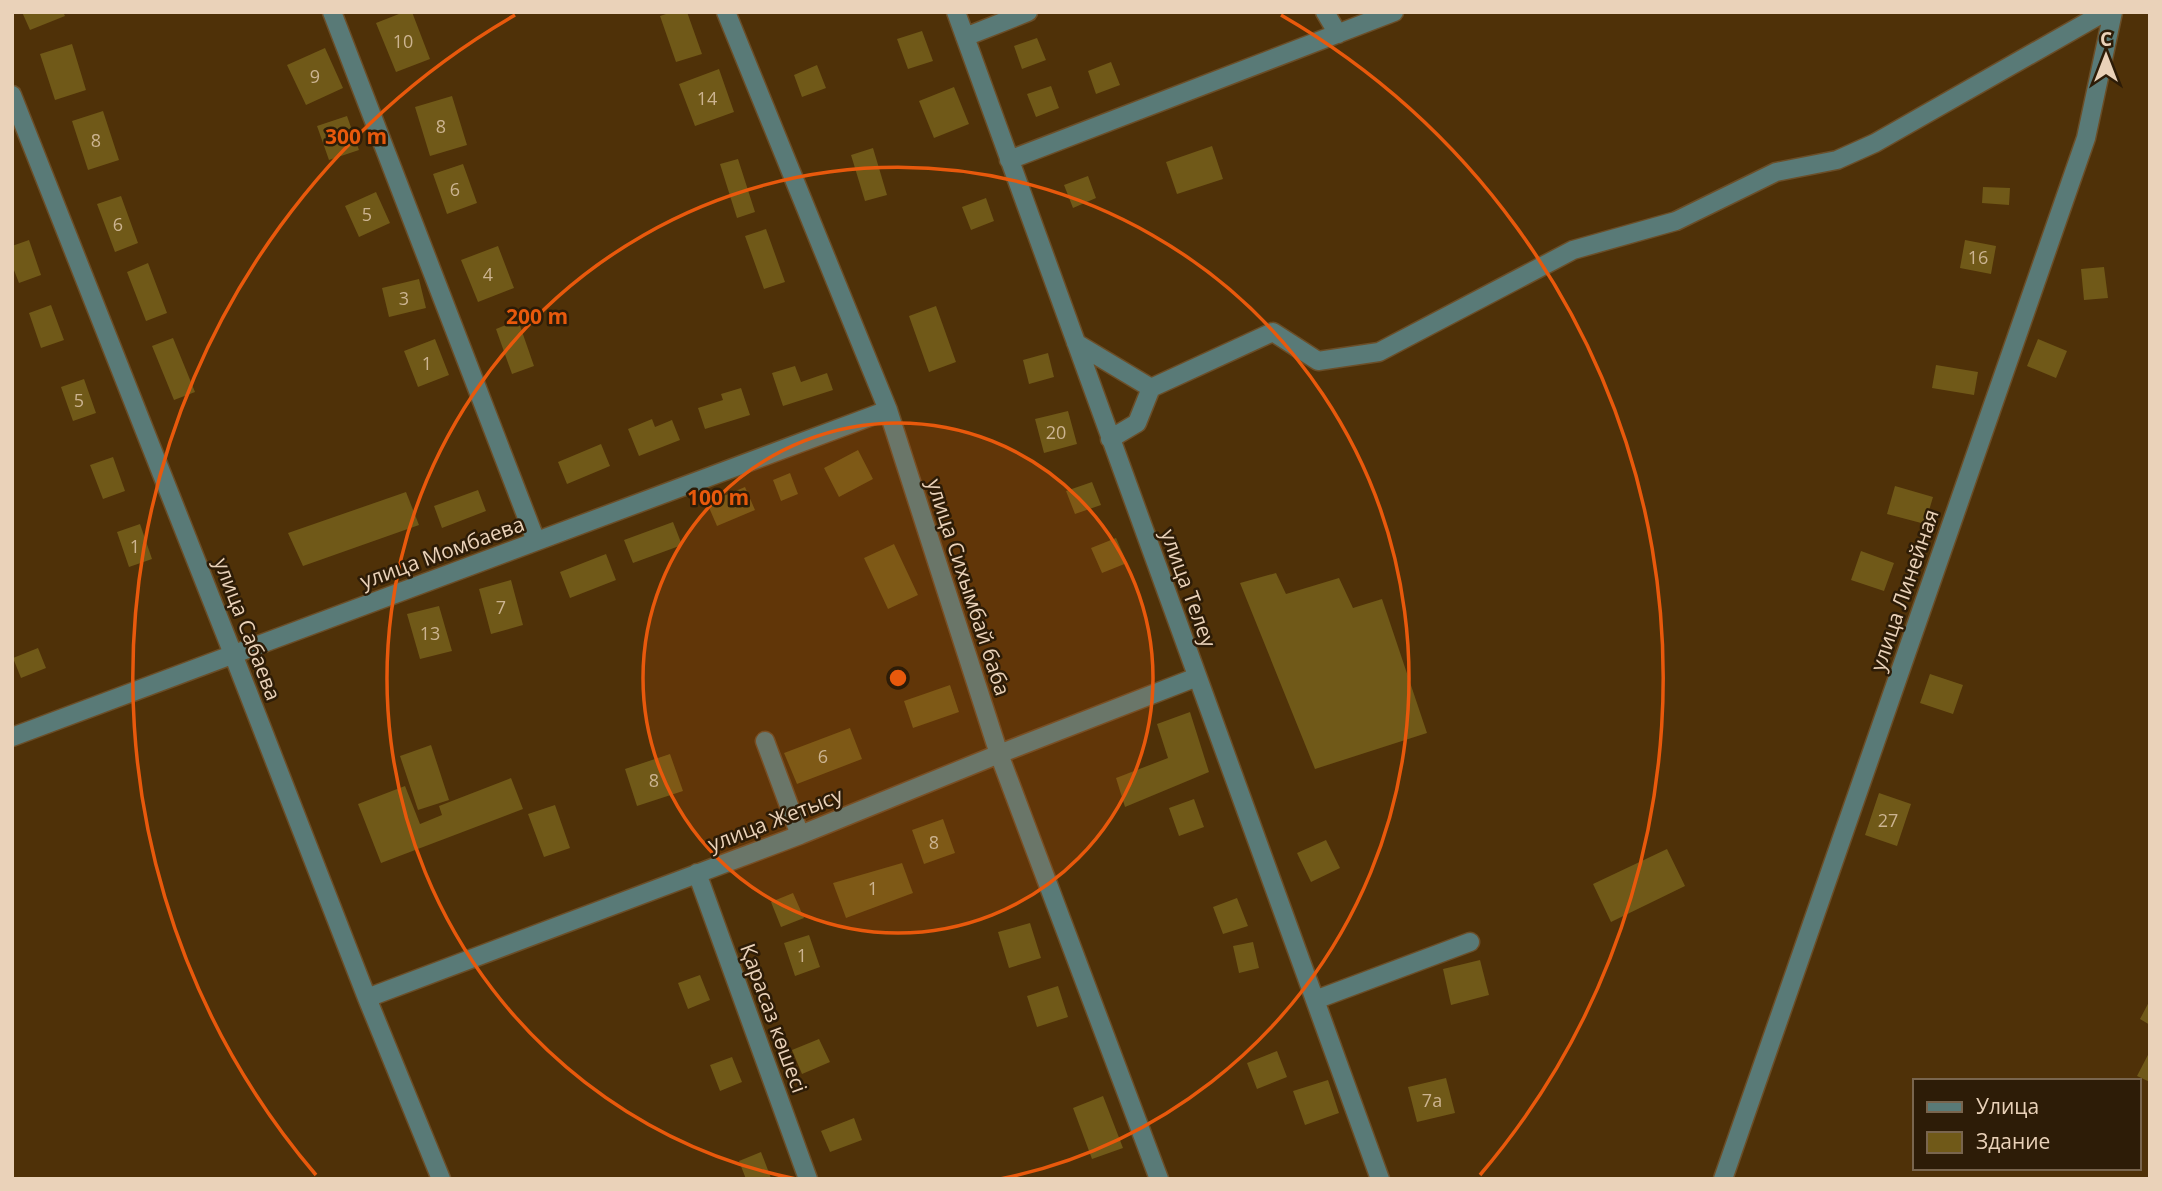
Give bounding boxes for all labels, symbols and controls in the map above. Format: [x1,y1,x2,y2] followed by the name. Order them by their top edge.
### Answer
[2071,21,2141,91] north arrow
[2100,26,2112,52] text: С
[393,29,413,53] house number: 10
[310,64,320,88] house number: 9
[697,86,717,110] house number: 14
[436,114,446,138] house number: 8
[325,122,387,150] text: 300 m
[91,128,101,152] house number: 8
[450,177,460,201] house number: 6
[362,202,372,226] house number: 5
[113,212,123,236] house number: 6
[1968,245,1988,269] house number: 16
[483,262,493,286] house number: 4
[399,286,409,310] house number: 3
[506,302,568,330] text: 200 m
[422,351,432,375] house number: 1
[74,388,84,412] house number: 5
[1046,420,1066,444] house number: 20
[921,475,1017,699] street label: улица Сихымбай баба
[687,483,749,511] text: 100 m
[1863,505,1945,675] street label: улица Линейная
[356,509,528,595] street label: улица Момбаева
[1155,525,1223,651] street label: улица Телеу
[130,534,140,558] house number: 1
[208,554,288,704] street label: улица Сабаева
[496,595,506,619] house number: 7
[420,621,440,645] house number: 13
[886,666,910,690] centre of rings
[818,744,828,768] house number: 6
[649,768,659,792] house number: 8
[704,780,847,858] street label: улица Жетысу
[1878,808,1898,832] house number: 27
[929,830,939,854] house number: 8
[868,876,878,900] house number: 1
[734,940,814,1096] street label: Қарасаз көшесі
[797,943,807,967] house number: 1
[1913,1079,2141,1170] legend
[1422,1088,1442,1112] house number: 7а
[1976,1092,2039,1120] text: Улица
[1976,1127,2050,1155] text: Здание

